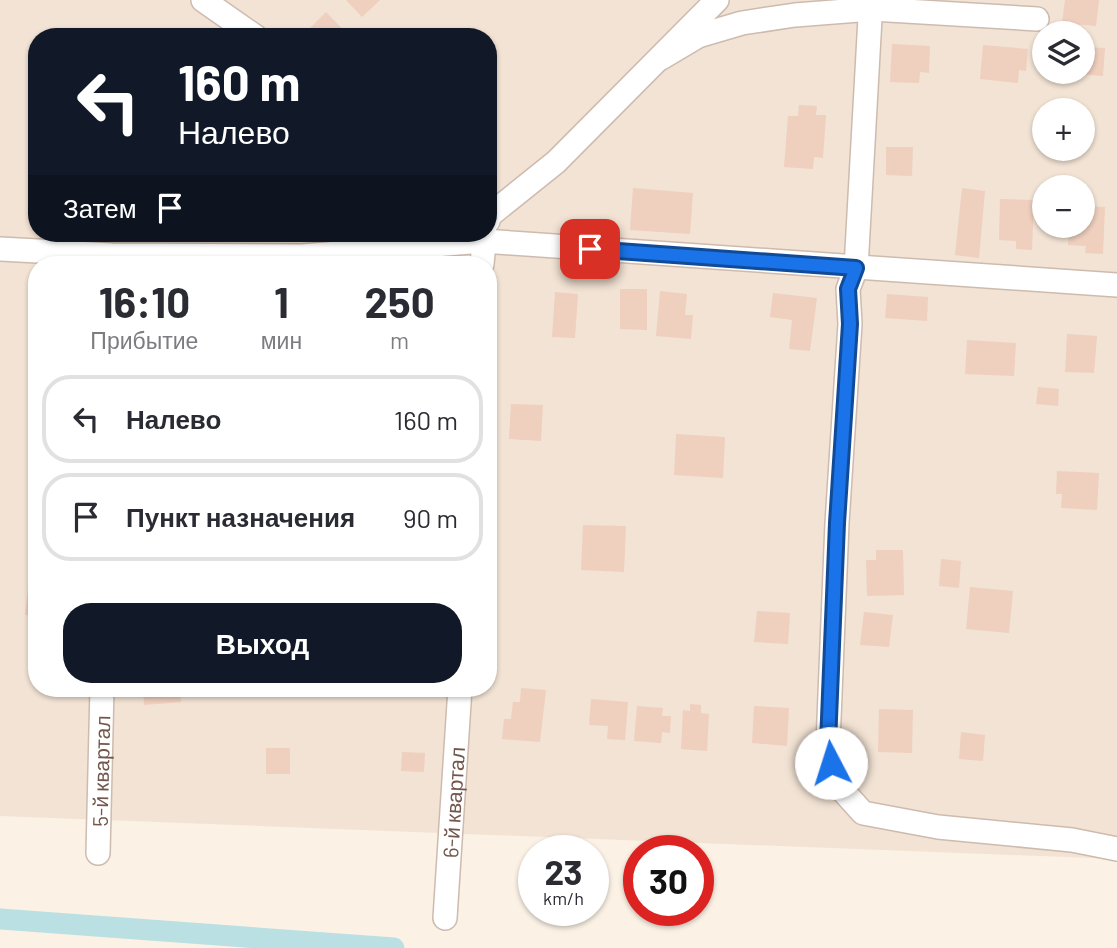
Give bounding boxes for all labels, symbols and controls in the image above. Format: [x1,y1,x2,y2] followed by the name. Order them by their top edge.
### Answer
[1032,21,1095,238] map controls
[1032,21,1095,84] button: layers
[178,52,300,111] text: 160 m
[63,56,154,147] icon: left
[1032,98,1095,161] button: +
[178,112,290,150] text: Налево
[1032,175,1095,238] button: −
[151,189,189,227] icon: arrive
[63,192,137,223] text: Затем
[560,219,620,279] pin
[571,230,609,268] icon: arrive
[99,276,190,326] text: 16:10
[274,276,289,326] text: 1
[365,276,435,326] text: 250
[90,326,198,354] text: Прибытие
[261,326,302,354] text: мин
[390,326,409,354] text: m
[67,400,105,438] icon: left
[126,403,221,434] text: Налево
[394,404,458,435] text: 160 m
[67,498,105,536] icon: arrive
[126,501,355,532] text: Пункт назначения
[403,502,458,533] text: 90 m
[63,603,462,683] button: Выход
[86,715,114,827] street label: 5-й квартал
[794,726,868,800] position arrow
[436,746,469,859] street label: 6-й квартал
[623,835,714,926] speed limit sign: 30
[544,850,583,892] text: 23
[543,887,584,909] text: km/h

